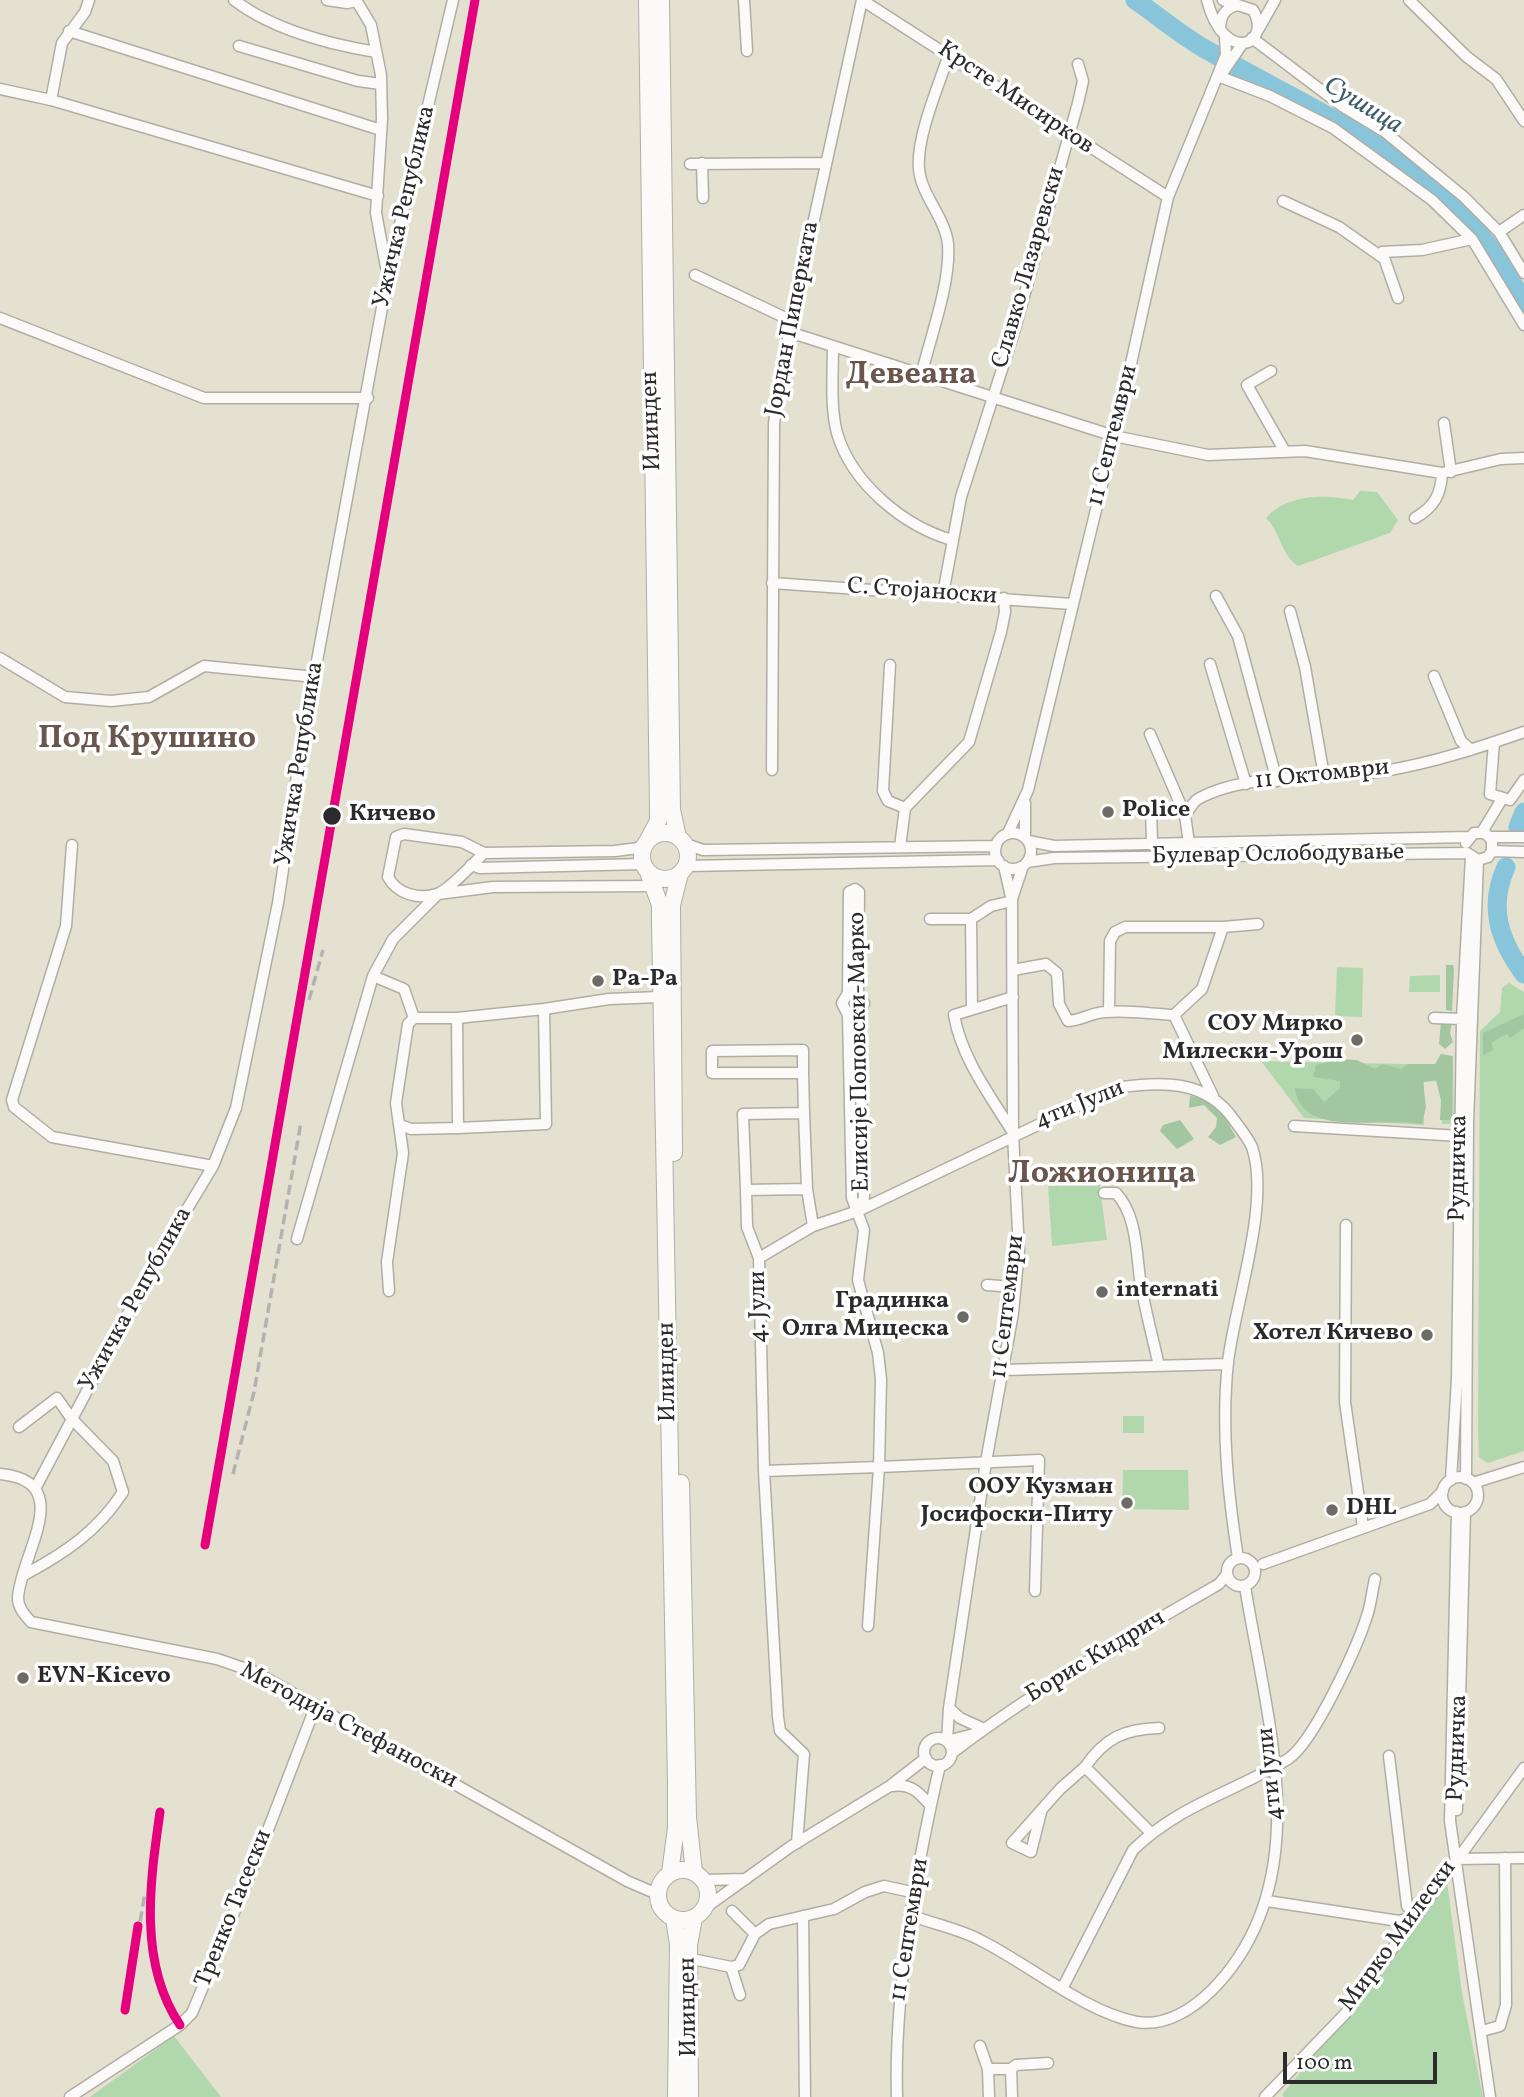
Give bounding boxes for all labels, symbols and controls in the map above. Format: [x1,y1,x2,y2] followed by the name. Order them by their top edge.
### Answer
[931,36,1099,162] street label: Крсте Мисирков
[1317,71,1407,143] water label: Сушица
[369,103,443,311] street label: Ужичка Република
[987,164,1073,372] street label: Славко Лазаревски
[761,219,827,419] street label: Јордан Пиперката
[845,358,977,396] district label: Девеана
[1083,362,1145,510] street label: 11 Септември
[637,371,669,471] street label: Илинден
[846,573,998,613] street label: С. Стојаноски
[271,660,331,868] street label: Ужичка Република
[38,722,256,760] district label: Под Крушино
[1253,755,1391,797] street label: 11 Октомври
[1122,798,1190,826] place label: Police
[349,802,436,830] place label: Кичево
[1100,804,1116,820] marker: Police
[321,805,343,827] marker: Кичево
[1151,839,1405,873] street label: Булевар Ослободување
[844,912,878,1192] street label: Елисије Поповски-Марко
[612,967,678,995] place label: Ра-Ра
[590,973,606,989] marker: Ра-Ра
[1163,1012,1343,1068] place label: СОУ Мирко Милески-Урош
[1349,1032,1365,1048] marker: СОУ Мирко Милески-Урош
[1031,1075,1129,1137] street label: 4ти Јули
[1445,1114,1475,1222] street label: Рудничка
[1008,1157,1196,1195] district label: Ложионица
[74,1203,200,1397] street label: Ужичка Република
[986,1233,1032,1381] street label: 11 Септември
[745,1270,775,1344] street label: 4. Јули
[1116,1278,1219,1306] place label: internati
[1094,1284,1110,1300] marker: internati
[782,1289,949,1345] place label: Градинка Олга Мицеска
[955,1309,971,1325] marker: Градинка Олга Мицеска
[1253,1321,1413,1349] place label: Хотел Кичево
[654,1322,684,1422] street label: Илинден
[1419,1327,1435,1343] marker: Хотел Кичево
[921,1475,1113,1531] place label: ООУ Кузман Јосифоски-Питу
[1119,1495,1135,1511] marker: ООУ Кузман Јосифоски-Питу
[1346,1496,1397,1524] place label: DHL
[1324,1502,1340,1518] marker: DHL
[1021,1605,1171,1711] street label: Борис Кидрич
[234,1657,462,1797] street label: Методија Стефаноски
[37,1664,171,1692] place label: EVN-Kicevo
[15,1670,31,1686] marker: EVN-Kicevo
[1443,1694,1475,1802] street label: Рудничка
[1253,1726,1291,1822] street label: 4ти Јули
[190,1826,280,1992] street label: Тренко Тасески
[885,1856,937,2004] street label: 11 Септември
[1334,1856,1464,2018] street label: Мирко Милески
[675,1957,705,2057] street label: Илинден
[1286,2038,1440,2082] scale bar
[1296,2049,1353,2078] text: 100 m

